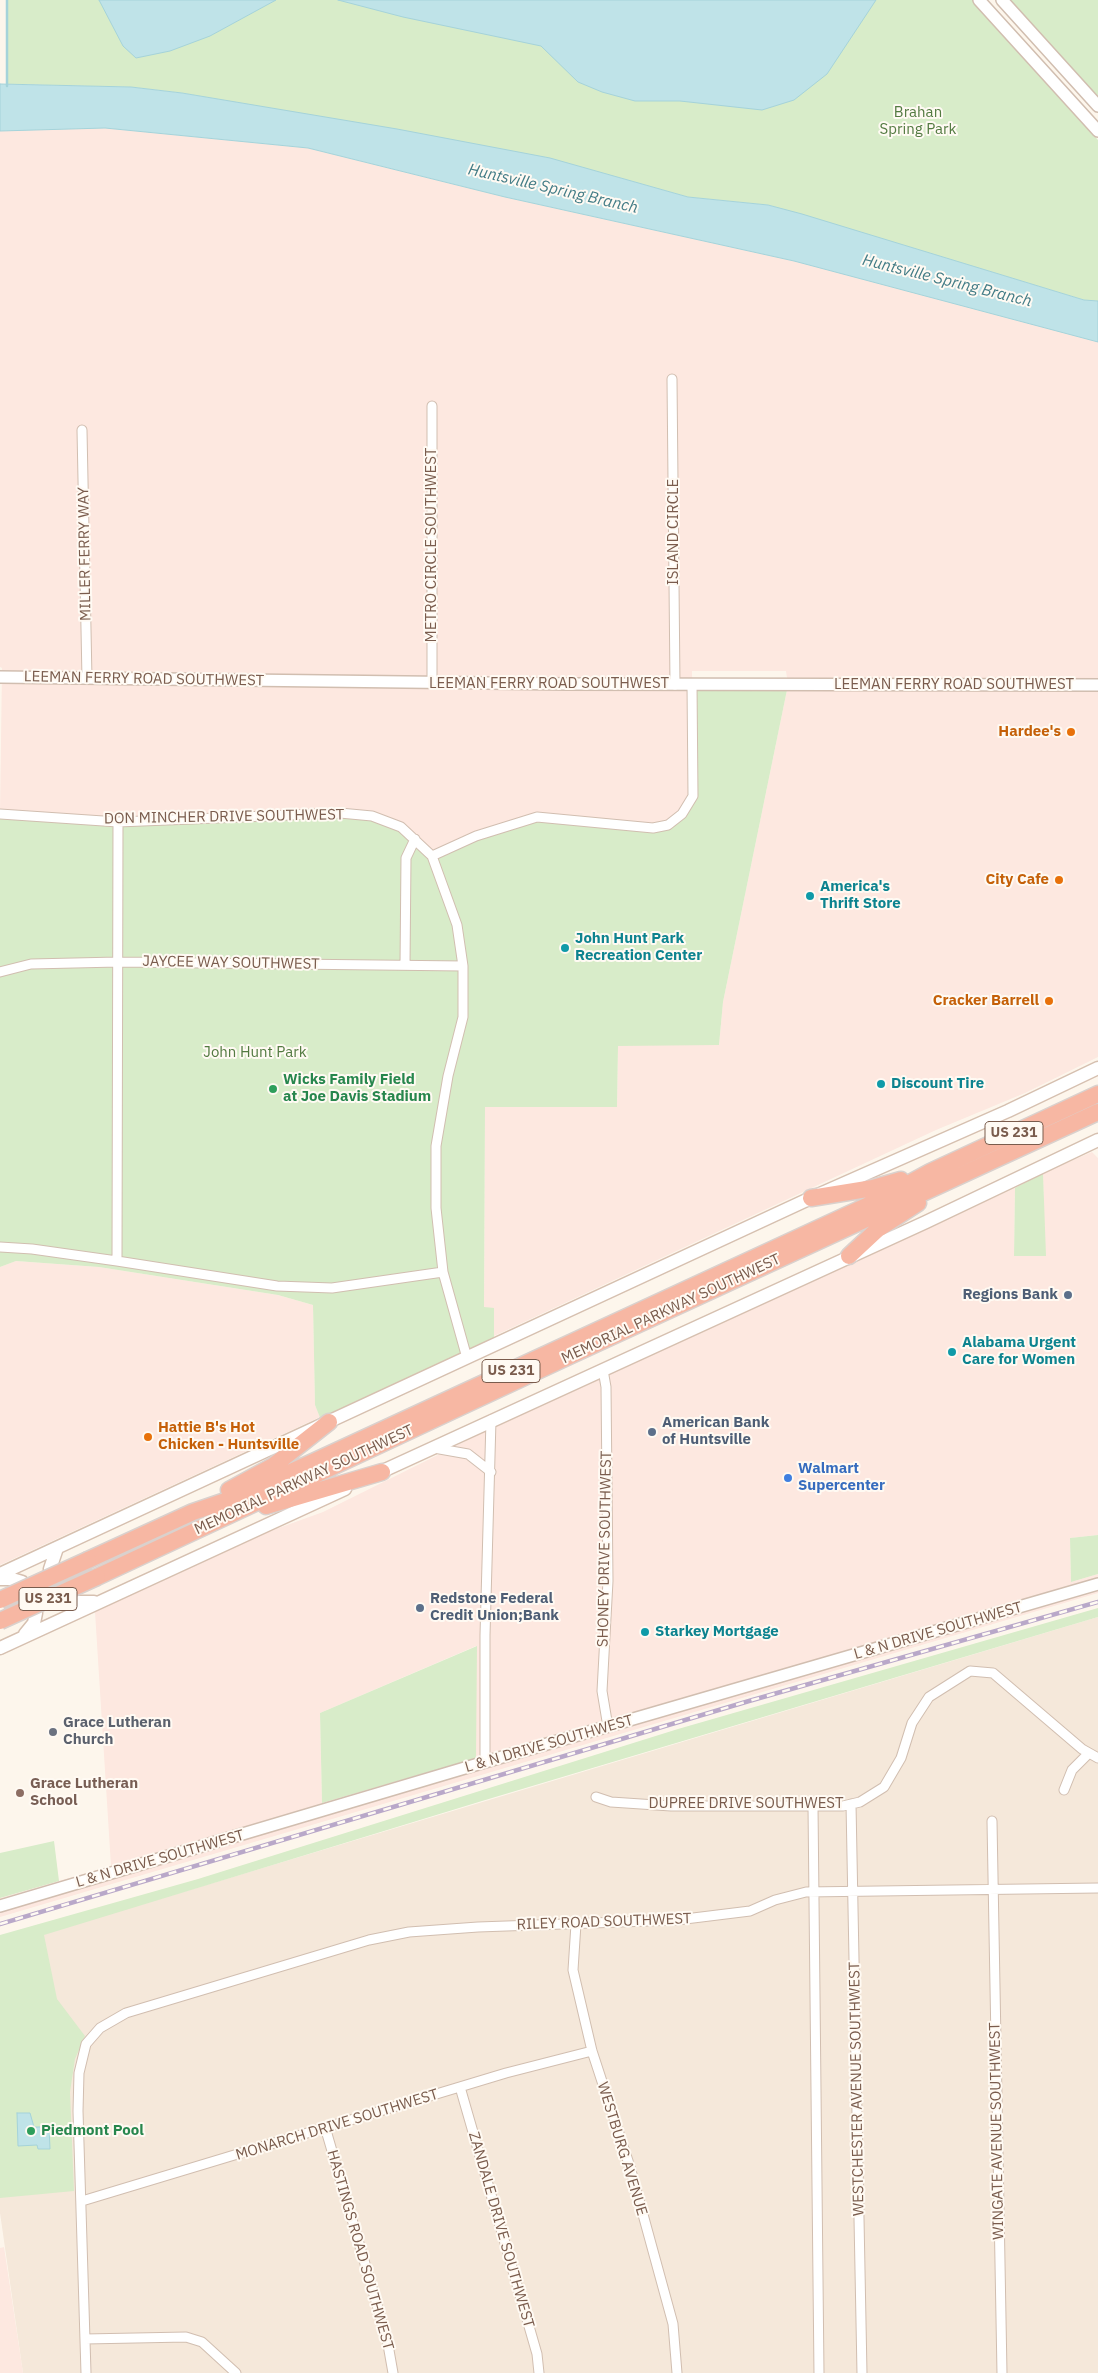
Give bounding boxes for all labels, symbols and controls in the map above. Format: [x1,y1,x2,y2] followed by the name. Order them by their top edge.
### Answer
[879,104,957,139] park label: Brahan Spring Park
[466,160,640,218] water label: Huntsville Spring Branch
[860,251,1034,311] water label: Huntsville Spring Branch
[423,448,441,642] street label: METRO CIRCLE SOUTHWEST
[665,479,683,585] street label: ISLAND CIRCLE
[75,487,95,621] street label: MILLER FERRY WAY
[24,668,264,690] street label: LEEMAN FERRY ROAD SOUTHWEST
[429,675,669,693] street label: LEEMAN FERRY ROAD SOUTHWEST
[834,676,1074,694] street label: LEEMAN FERRY ROAD SOUTHWEST
[998,723,1061,741] place label: Hardee's
[1065,726,1077,738] marker: Hardee's
[104,806,344,828] street label: DON MINCHER DRIVE SOUTHWEST
[986,871,1049,889] place label: City Cafe
[1053,874,1065,886] marker: City Cafe
[820,878,901,913] place label: America's Thrift Store
[804,890,816,902] marker: America's Thrift Store
[575,930,702,965] place label: John Hunt Park Recreation Center
[559,942,571,954] marker: John Hunt Park Recreation Center
[142,952,320,974] street label: JAYCEE WAY SOUTHWEST
[933,992,1039,1010] place label: Cracker Barrell
[1043,995,1055,1007] marker: Cracker Barrell
[203,1044,307,1062] park label: John Hunt Park
[283,1071,431,1106] place label: Wicks Family Field at Joe Davis Stadium
[891,1075,984,1093] place label: Discount Tire
[875,1078,887,1090] marker: Discount Tire
[267,1083,279,1095] marker: Wicks Family Field at Joe Davis Stadium
[985,1122,1043,1144] road number: US 231
[559,1250,783,1368] street label: MEMORIAL PARKWAY SOUTHWEST
[962,1286,1058,1304] place label: Regions Bank
[1062,1289,1074,1301] marker: Regions Bank
[962,1334,1076,1369] place label: Alabama Urgent Care for Women
[946,1346,958,1358] marker: Alabama Urgent Care for Women
[482,1360,540,1382] road number: US 231
[662,1414,769,1449] place label: American Bank of Huntsville
[158,1419,299,1454] place label: Hattie B's Hot Chicken - Huntsville
[192,1421,416,1539] street label: MEMORIAL PARKWAY SOUTHWEST
[646,1426,658,1438] marker: American Bank of Huntsville
[142,1431,154,1443] marker: Hattie B's Hot Chicken - Huntsville
[594,1451,616,1647] street label: SHONEY DRIVE SOUTHWEST
[798,1460,885,1495] place label: Walmart Supercenter
[782,1472,794,1484] marker: Walmart Supercenter
[19,1588,77,1610] road number: US 231
[430,1590,559,1625] place label: Redstone Federal Credit Union;Bank
[852,1598,1024,1664] street label: L & N DRIVE SOUTHWEST
[414,1602,426,1614] marker: Redstone Federal Credit Union;Bank
[655,1623,779,1641] place label: Starkey Mortgage
[639,1626,651,1638] marker: Starkey Mortgage
[463,1711,635,1777] street label: L & N DRIVE SOUTHWEST
[63,1714,171,1749] place label: Grace Lutheran Church
[47,1726,59,1738] marker: Grace Lutheran Church
[30,1775,138,1810] place label: Grace Lutheran School
[14,1787,26,1799] marker: Grace Lutheran School
[649,1795,843,1813] street label: DUPREE DRIVE SOUTHWEST
[74,1826,246,1892] street label: L & N DRIVE SOUTHWEST
[516,1910,692,1934] street label: RILEY ROAD SOUTHWEST
[846,1962,868,2216] street label: WESTCHESTER AVENUE SOUTHWEST
[986,2022,1008,2240] street label: WINGATE AVENUE SOUTHWEST
[593,2080,651,2218] street label: WESTBURG AVENUE
[234,2086,440,2164] street label: MONARCH DRIVE SOUTHWEST
[41,2122,144,2140] place label: Piedmont Pool
[25,2125,37,2137] marker: Piedmont Pool
[464,2130,538,2330] street label: ZANDALE DRIVE SOUTHWEST
[323,2148,397,2352] street label: HASTINGS ROAD SOUTHWEST

